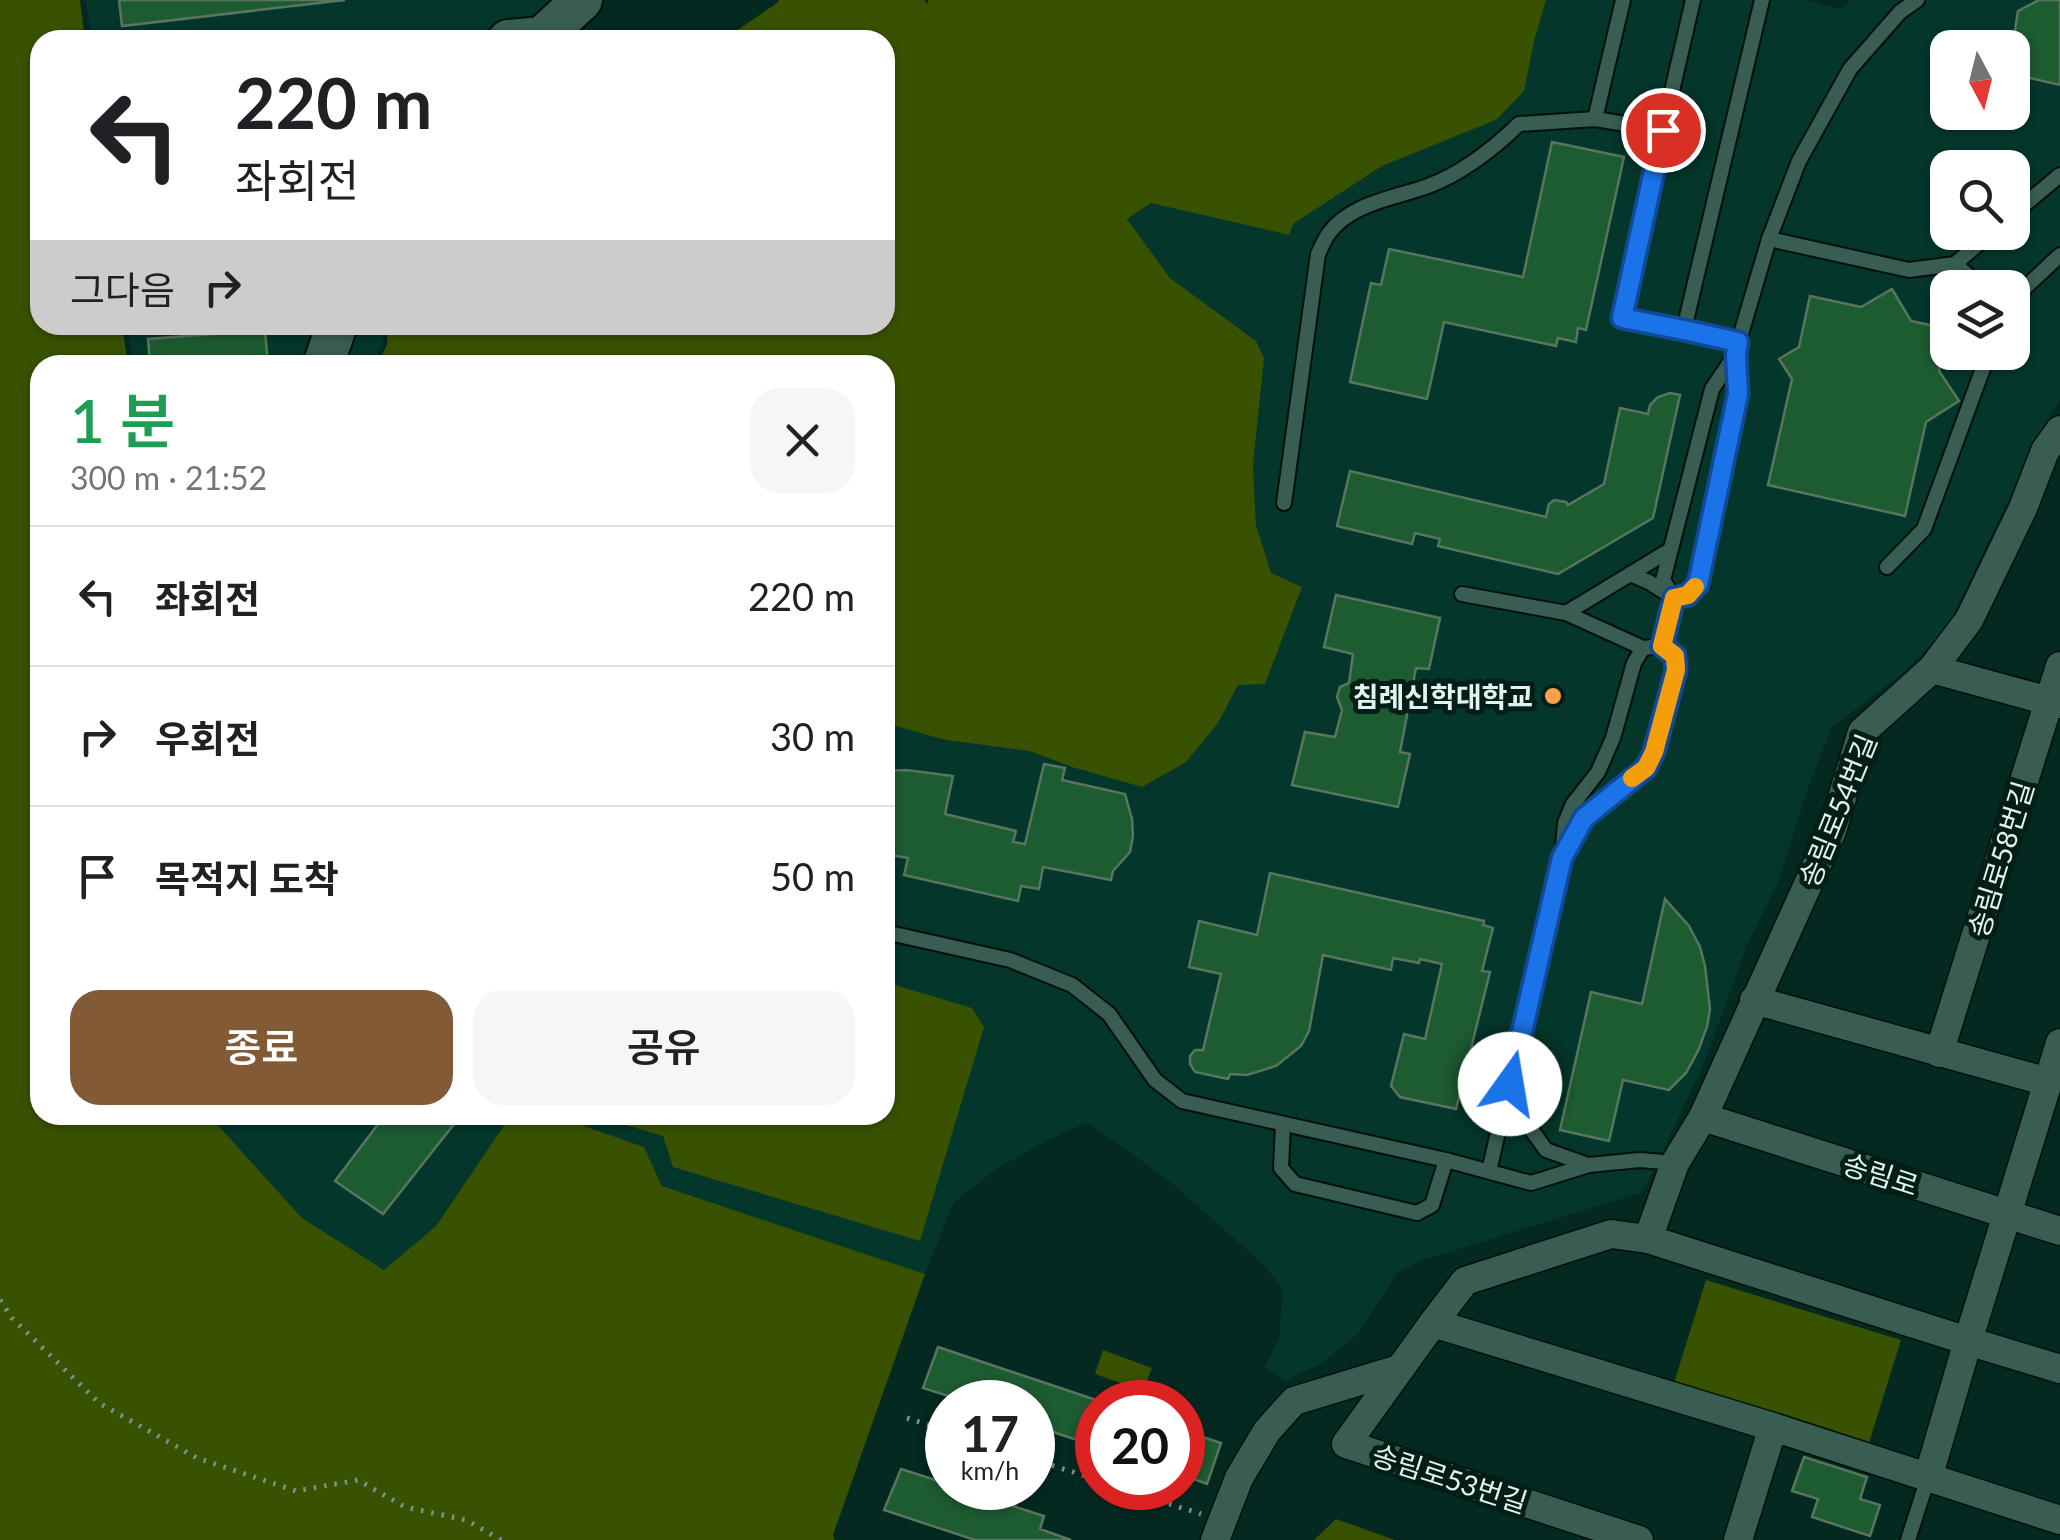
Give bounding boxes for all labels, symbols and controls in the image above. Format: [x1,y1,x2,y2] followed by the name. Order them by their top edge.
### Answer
[1930,30,2030,130] north arrow
[1930,30,2030,370] map controls
[235,60,432,144] text: 220 m
[70,70,200,200] icon: left
[1621,88,1706,173] pin
[1636,103,1691,158] icon: arrive
[1930,150,2030,250] button: search
[235,153,359,207] text: 좌회전
[195,260,250,315] icon: right
[70,266,175,312] text: 그다음
[1930,270,2030,370] button: layers
[70,384,175,456] text: 1 분
[750,388,855,493] button: close
[70,458,267,497] text: 300 m · 21:52
[70,569,125,624] icon: left
[748,573,855,619] text: 220 m
[155,575,260,621] text: 좌회전
[1353,679,1533,713] place label: 침례신학대학교
[1542,685,1564,707] marker: 침례신학대학교
[70,709,125,764] icon: right
[770,713,855,759] text: 30 m
[155,715,260,761] text: 우회전
[1791,729,1883,891] street label: 송림로54번길
[1960,777,2040,941] street label: 송림로58번길
[70,849,125,904] icon: arrive
[770,853,855,899] text: 50 m
[155,855,339,901] text: 목적지 도착
[70,990,453,1105] button: 종료
[473,990,855,1105] button: 공유
[1458,1032,1562,1136] position arrow
[1839,1146,1923,1202] street label: 송림로
[1075,1380,1205,1510] speed limit sign: 20
[961,1403,1019,1463] text: 17
[1368,1437,1532,1519] street label: 송림로53번길
[961,1455,1019,1485] text: km/h

